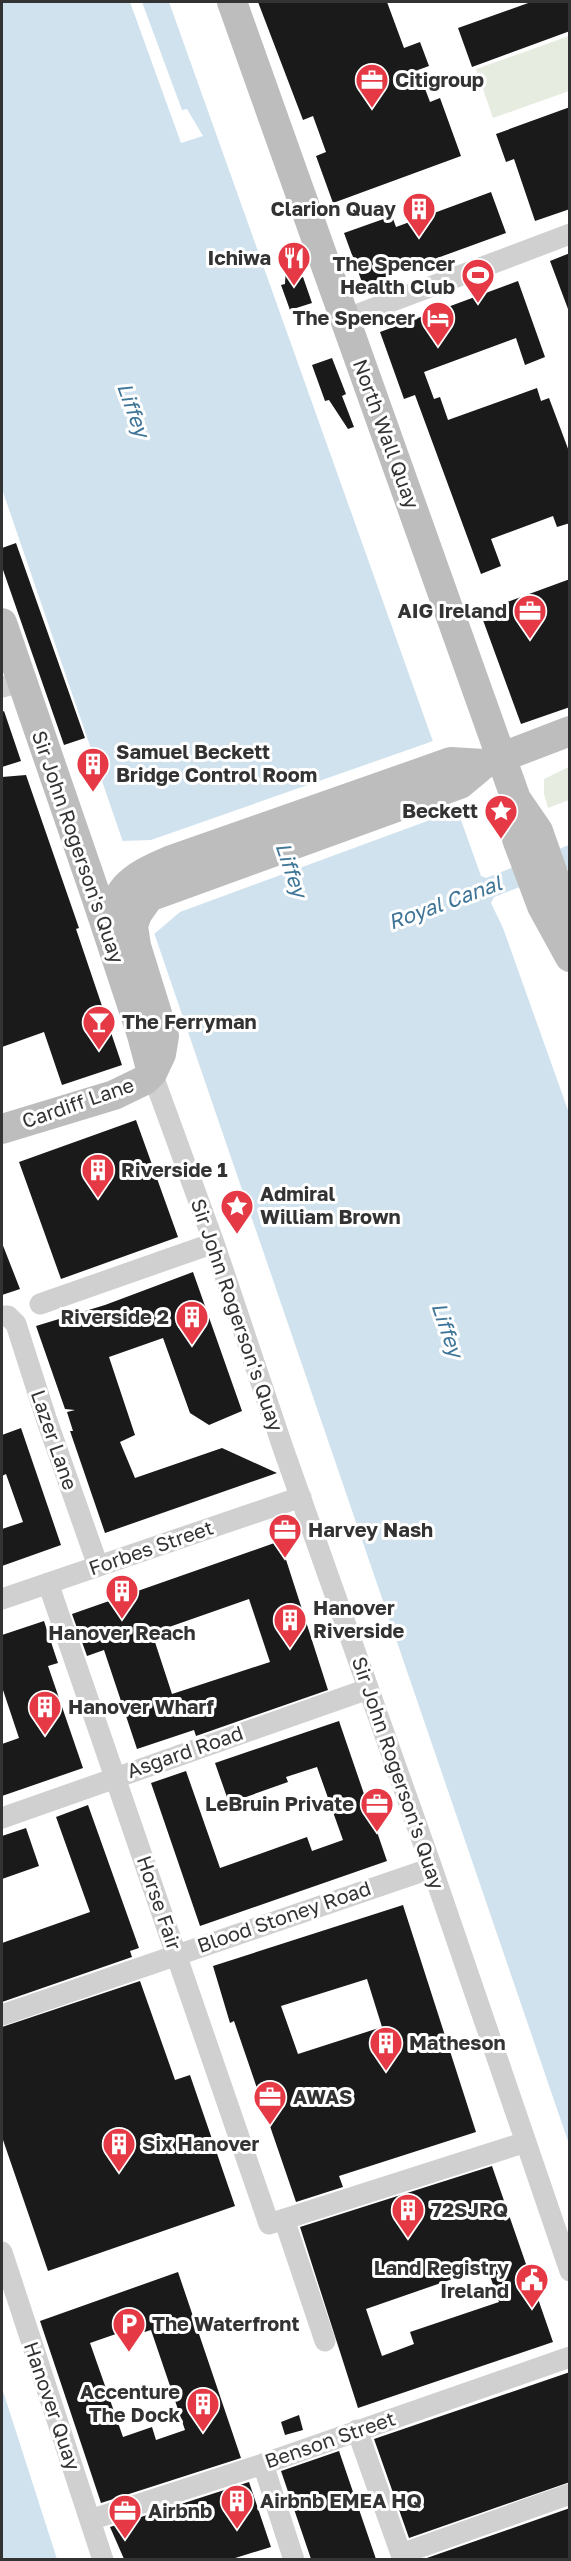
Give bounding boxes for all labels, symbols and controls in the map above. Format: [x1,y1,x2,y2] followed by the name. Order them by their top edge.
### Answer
[354,62,390,109] office icon: Citigroup
[395,67,484,91] place label: Citigroup
[401,191,437,238] building icon: Clarion Quay
[271,196,396,220] place label: Clarion Quay
[276,240,312,287] restaurant icon: Ichiwa
[207,245,271,269] place label: Ichiwa
[332,251,455,298] place label: The Spencer Health Club
[460,257,496,304] sports icon: The Spencer Health Club
[420,300,456,347] hotel icon: The Spencer
[292,305,415,329] place label: The Spencer
[349,356,425,512] street label: North Wall Quay
[112,379,157,444] water label: Liffey
[512,593,548,640] office icon: AIG Ireland
[398,598,507,622] place label: AIG Ireland
[28,727,130,966] street label: Sir John Rogerson's Quay
[116,739,317,786] place label: Samuel Beckett Bridge Control Room
[75,746,111,793] building icon: Samuel Beckett Bridge Control Room
[483,793,519,840] place icon: Beckett
[402,798,478,822] place label: Beckett
[270,839,314,904] water label: Liffey
[384,869,506,935] water label: Royal Canal
[81,1004,117,1051] bar icon: The Ferryman
[122,1009,257,1033] place label: The Ferryman
[19,1072,137,1132] street label: Cardiff Lane
[80,1152,116,1199] building icon: Riverside 1
[121,1157,228,1181] place label: Riverside 1
[260,1181,401,1228] place label: Admiral William Brown
[219,1188,255,1235] place icon: Admiral William Brown
[187,1195,289,1434] street label: Sir John Rogerson's Quay
[174,1299,210,1346] building icon: Riverside 2
[426,1299,470,1364] water label: Liffey
[60,1304,169,1328] place label: Riverside 2
[27,1386,83,1493] street label: Lazer Lane
[267,1512,303,1559] office icon: Harvey Nash
[85,1515,216,1580] street label: Forbes Street
[308,1517,433,1541] place label: Harvey Nash
[104,1573,140,1620] building icon: Hanover Reach
[313,1595,405,1642] place label: Hanover Riverside
[272,1602,308,1649] building icon: Hanover Riverside
[48,1620,196,1644] place label: Hanover Reach
[348,1653,450,1892] street label: Sir John Rogerson's Quay
[27,1689,63,1736] building icon: Hanover Wharf
[68,1694,215,1718] place label: Hanover Wharf
[123,1720,246,1782] street label: Asgard Road
[359,1786,395,1833] office icon: LeBruin Private
[205,1791,354,1815] place label: LeBruin Private
[133,1852,187,1953] street label: Horse Fair
[194,1875,374,1957] street label: Blood Stoney Road
[368,2025,404,2072] building icon: Matheson
[409,2030,506,2054] place label: Matheson
[252,2079,288,2126] office icon: AWAS
[293,2084,352,2108] place label: AWAS
[101,2126,137,2173] building icon: Six Hanover
[142,2131,259,2155] place label: Six Hanover
[390,2192,426,2239] building icon: 72SJRQ
[431,2197,508,2221] place label: 72SJRQ
[374,2255,509,2302] place label: Land Registry Ireland
[514,2262,550,2309] public building icon: Land Registry Ireland
[111,2306,147,2353] parking icon: The Waterfront
[152,2311,299,2335] place label: The Waterfront
[20,2338,86,2473] street label: Hanover Quay
[80,2379,180,2426] place label: Accenture The Dock
[185,2386,221,2433] building icon: Accenture The Dock
[261,2406,398,2473] street label: Benson Street
[219,2483,255,2530] building icon: Airbnb EMEA HQ
[260,2488,422,2512] place label: Airbnb EMEA HQ
[107,2493,143,2540] office icon: Airbnb
[148,2498,212,2522] place label: Airbnb

